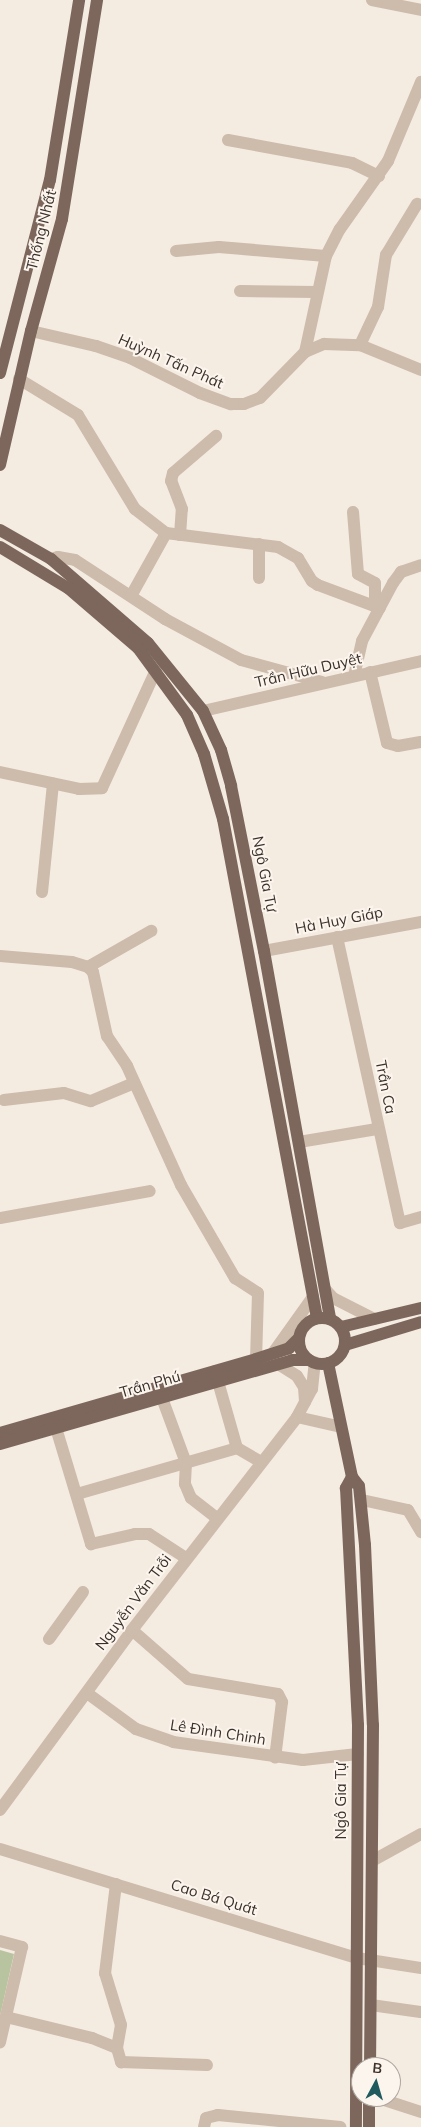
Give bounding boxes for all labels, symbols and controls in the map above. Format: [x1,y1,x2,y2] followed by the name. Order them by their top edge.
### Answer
[22,188,60,272] street label: Thống Nhất
[116,330,226,392] street label: Huỳnh Tấn Phát
[253,649,363,691] street label: Trần Hữu Duyệt
[249,835,281,913] street label: Ngô Gia Tự
[294,903,384,937] street label: Hà Huy Giáp
[372,1059,400,1115] street label: Trần Ca
[118,1367,182,1401] street label: Trần Phú
[91,1551,175,1653] street label: Nguyễn Văn Trỗi
[169,1716,267,1748] street label: Lê Đình Chinh
[332,1763,350,1839] street label: Ngô Gia Tự
[169,1875,259,1919] street label: Cao Bá Quát
[351,2057,401,2107] north arrow
[372,2059,383,2078] text: B

